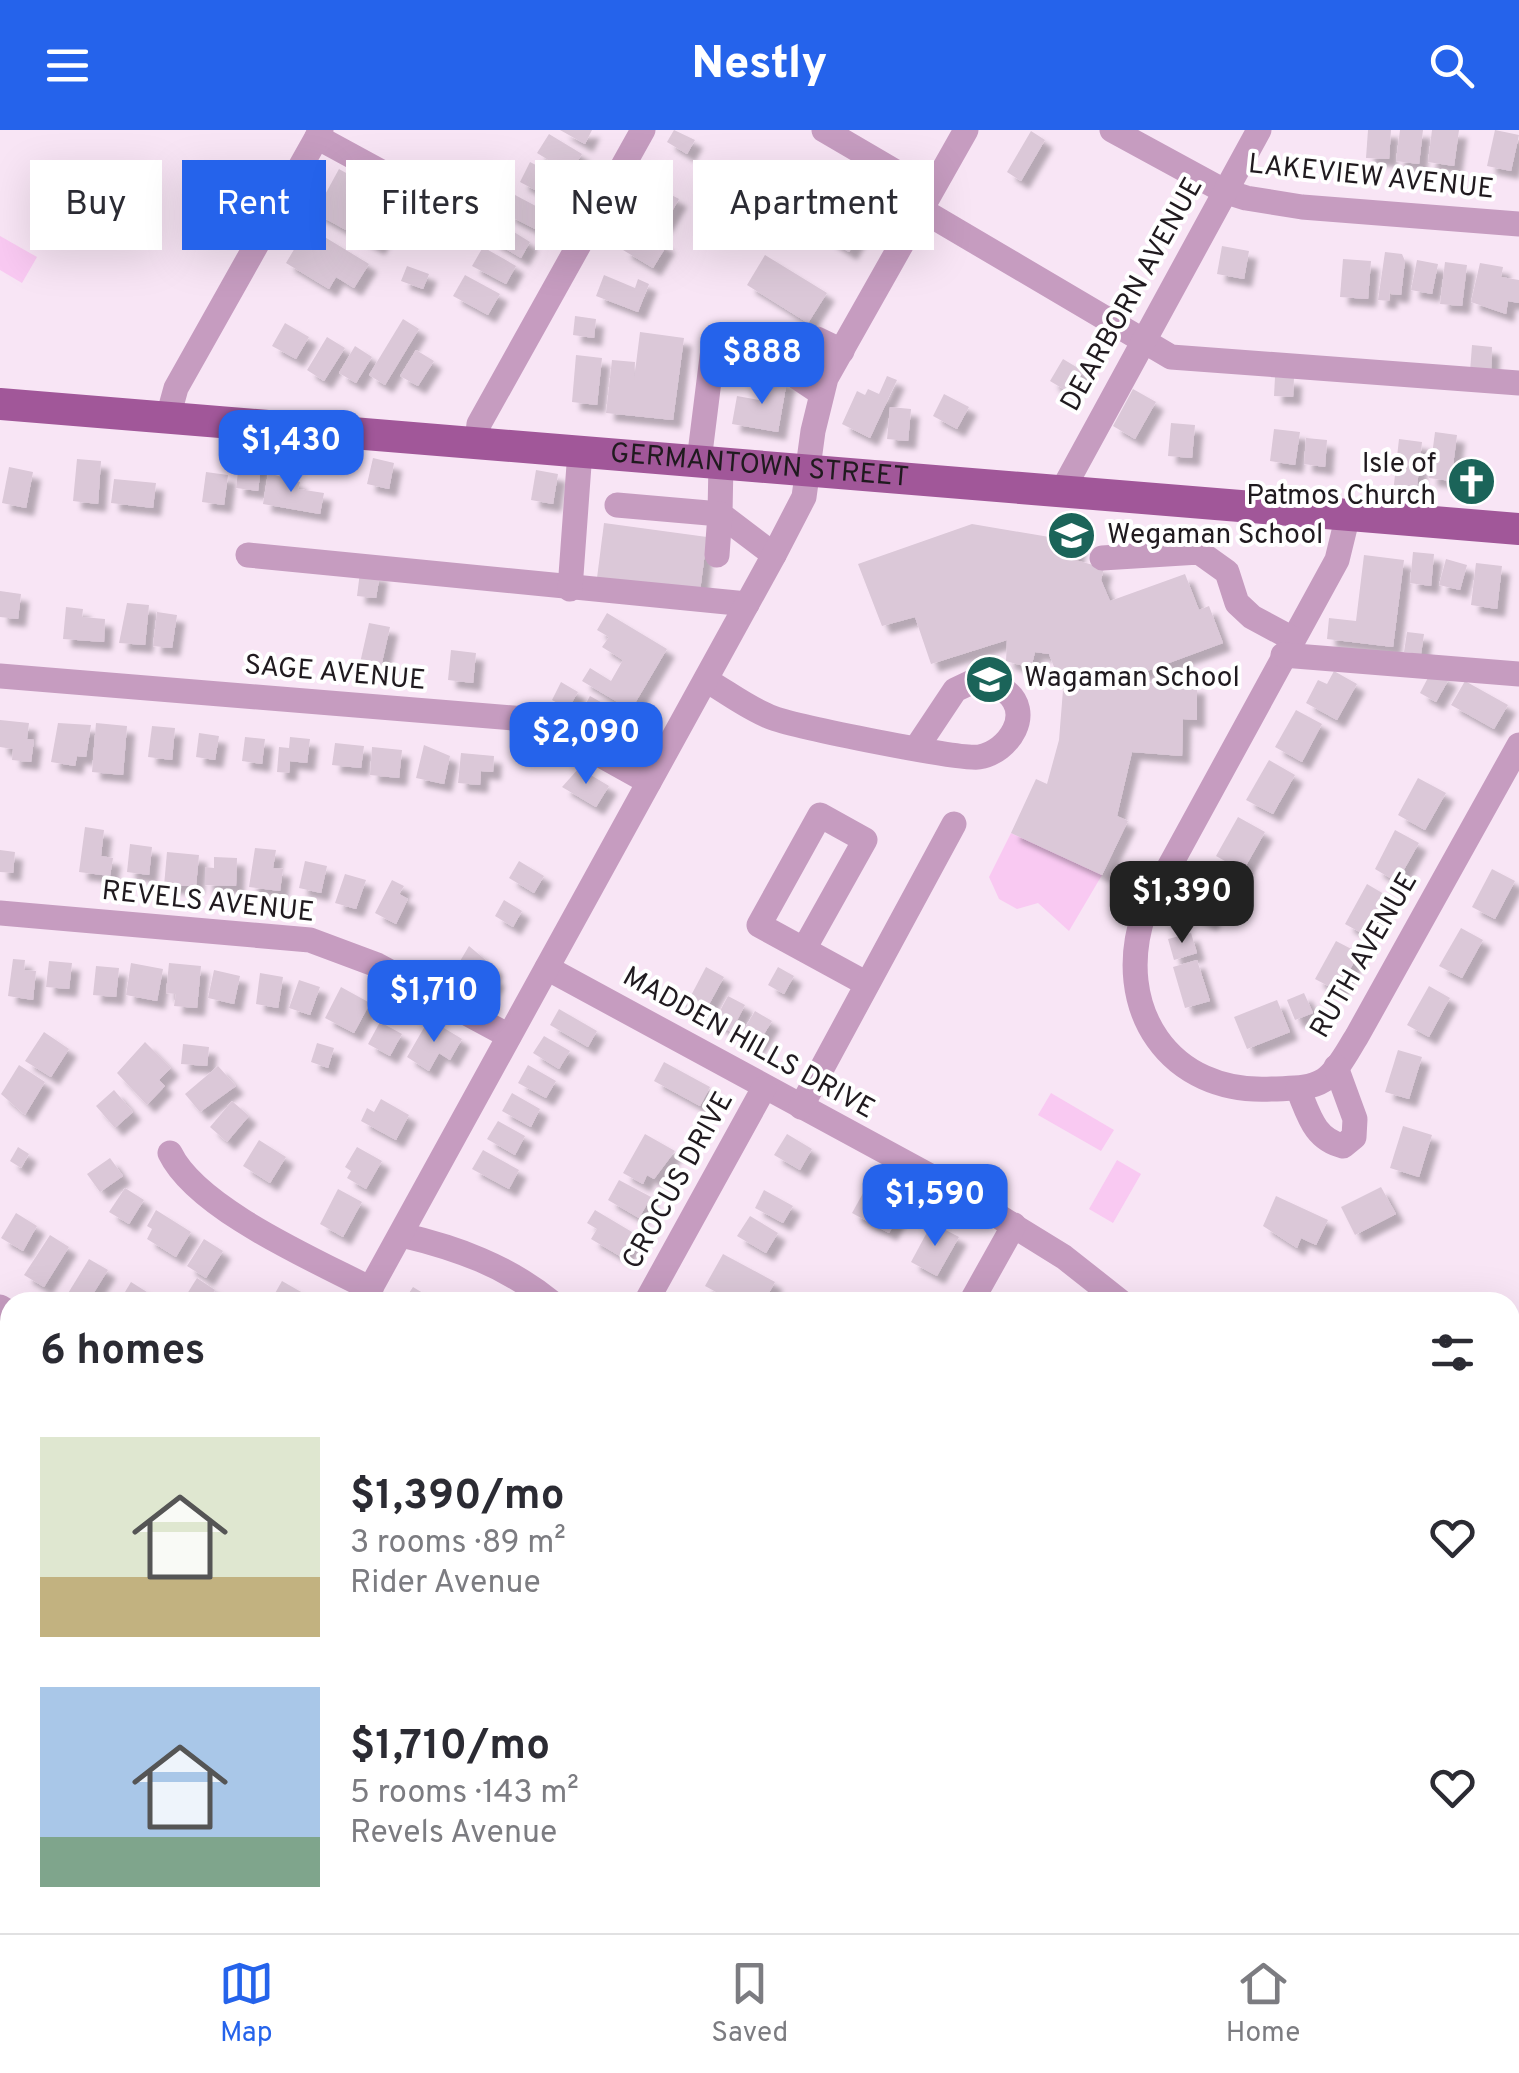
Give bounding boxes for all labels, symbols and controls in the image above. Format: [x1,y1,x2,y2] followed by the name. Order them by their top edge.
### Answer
[692,37,827,94] text: Nestly
[40,38,95,93] icon: menu
[1424,38,1479,93] icon: search
[1246,147,1496,209] street label: LAKEVIEW AVENUE
[30,160,162,250] chip: Buy
[182,160,326,250] chip: Rent
[346,160,515,250] chip: Filters
[535,160,673,250] chip: New
[693,160,934,250] chip: Apartment
[1054,172,1212,418] street label: DEARBORN AVENUE
[703,322,821,407] pin: $888
[722,334,802,374] text: $888
[210,410,372,495] pin: $1,430
[241,422,341,462] text: $1,430
[609,436,910,497] street label: GERMANTOWN STREET
[1246,447,1436,515] place label: Isle of Patmos Church
[1445,455,1497,507] church icon: Isle of Patmos Church
[1046,510,1098,562] school or university icon: Wegaman School
[1107,518,1323,554] place label: Wegaman School
[243,648,427,700] street label: SAGE AVENUE
[963,653,1015,705] school or university icon: Wagaman School
[1024,661,1240,697] place label: Wagaman School
[505,702,667,787] pin: $2,090
[532,714,640,754] text: $2,090
[1101,861,1263,946] pin: $1,390
[1303,867,1427,1045] street label: RUTH AVENUE
[1132,873,1232,913] text: $1,390
[100,874,316,932] street label: REVELS AVENUE
[353,960,515,1045] pin: $1,710
[616,960,880,1128] street label: MADDEN HILLS DRIVE
[389,972,479,1012] text: $1,710
[615,1086,743,1276] street label: CROCUS DRIVE
[854,1164,1016,1249] pin: $1,590
[885,1176,985,1216] text: $1,590
[1425,1325,1480,1380] icon: filters
[40,1326,205,1379] text: 6 homes
[350,1471,565,1524] text: $1,390/mo
[120,1477,240,1597] icon: home
[1425,1510,1480,1565] icon: heart
[350,1524,566,1564] text: 3 rooms · 89 m²
[350,1564,541,1604] text: Rider Avenue
[350,1721,550,1774] text: $1,710/mo
[120,1727,240,1847] icon: home
[1425,1760,1480,1815] icon: heart
[350,1774,579,1814] text: 5 rooms · 143 m²
[350,1814,557,1854] text: Revels Avenue
[219,1956,274,2052] tab: Map
[711,1956,788,2052] tab: Saved
[1226,1956,1300,2052] tab: Home

